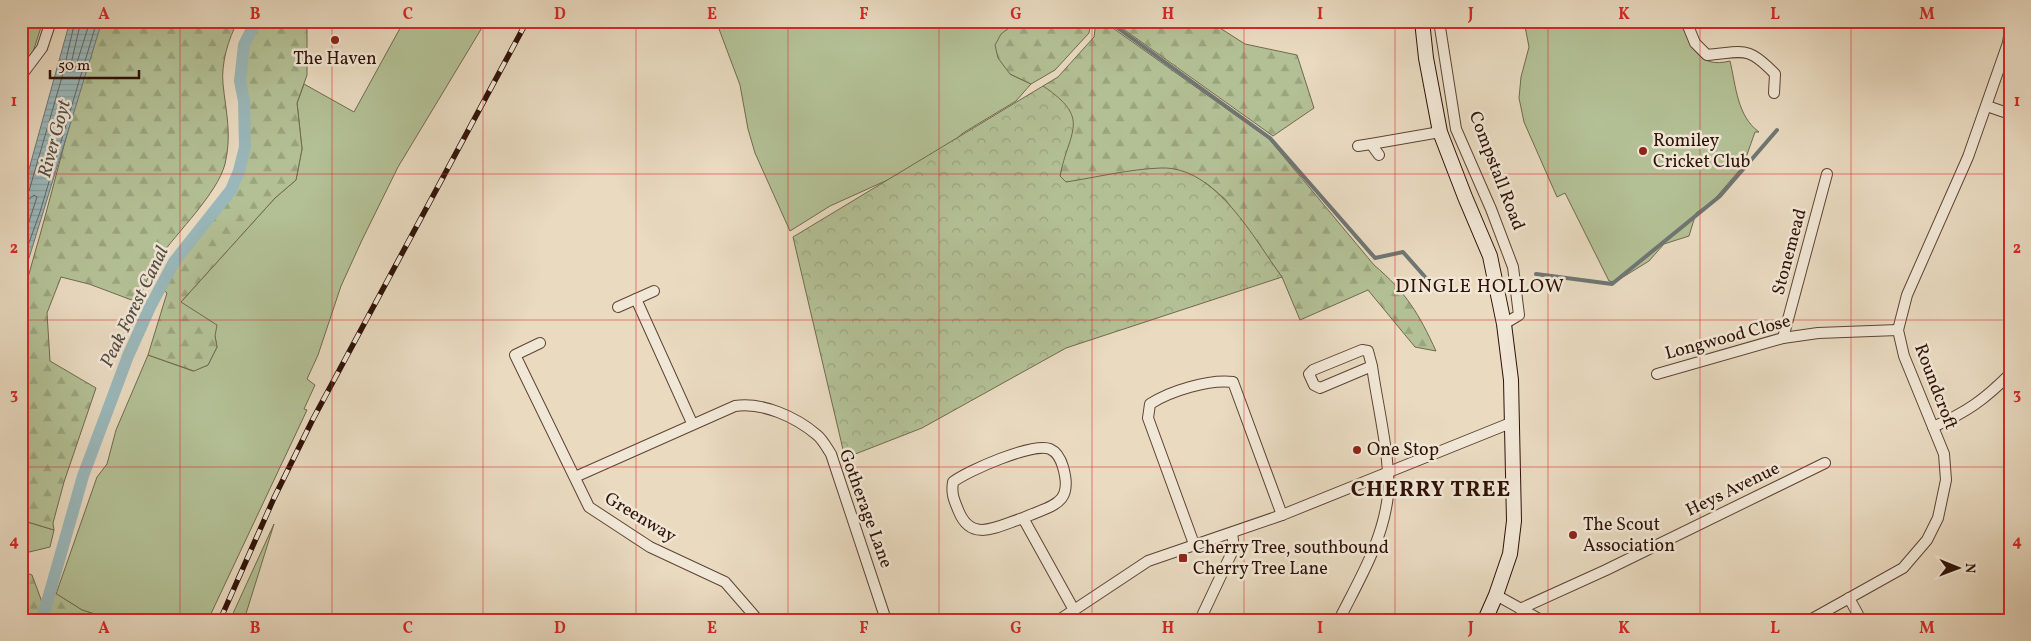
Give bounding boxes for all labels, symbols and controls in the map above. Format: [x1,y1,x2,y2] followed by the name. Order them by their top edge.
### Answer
[98,4,110,26] text: A
[250,4,261,26] text: B
[403,4,413,26] text: C
[554,4,566,26] text: D
[707,4,717,26] text: E
[859,4,869,26] text: F
[1010,4,1022,26] text: G
[1162,4,1174,26] text: H
[1317,4,1323,26] text: I
[1467,4,1474,26] text: J
[1618,4,1630,26] text: K
[1770,4,1780,26] text: L
[1919,4,1935,26] text: M
[329,34,341,46] marker: The Haven
[293,47,377,72] place label: The Haven
[50,48,139,80] scale bar
[58,56,90,77] text: 50 m
[11,91,17,113] text: 1
[2014,91,2020,113] text: 1
[32,96,78,181] water label: River Goyt
[1462,108,1530,234] street label: Compstall Road
[1653,129,1751,175] place label: Romiley Cricket Club
[1637,145,1649,157] marker: Romiley Cricket Club
[1766,206,1814,298] street label: Stonemead
[10,238,18,260] text: 2
[2013,238,2021,260] text: 2
[94,242,176,372] water label: Peak Forest Canal
[1395,274,1565,300] district label: DINGLE HOLLOW
[1662,309,1794,367] street label: Longwood Close
[1907,340,1963,434] street label: Roundcroft
[10,384,18,406] text: 3
[2013,384,2021,406] text: 3
[1367,438,1439,463] place label: One Stop
[1351,444,1363,456] marker: One Stop
[832,446,898,572] street label: Gotherage Lane
[1682,456,1784,524] street label: Heys Avenue
[1351,475,1511,506] district label: CHERRY TREE
[599,487,681,549] street label: Greenway
[1583,513,1675,559] place label: The Scout Association
[1567,529,1579,541] marker: The Scout Association
[9,531,19,553] text: 4
[2012,531,2022,553] text: 4
[1193,536,1389,582] place label: Cherry Tree, southbound Cherry Tree Lane
[1934,544,1984,594] north arrow
[1177,552,1189,564] marker: Cherry Tree, southbound Cherry Tree Lane
[1960,563,1979,573] text: N
[98,618,110,640] text: A
[250,618,261,640] text: B
[403,618,413,640] text: C
[554,618,566,640] text: D
[707,618,717,640] text: E
[859,618,869,640] text: F
[1010,618,1022,640] text: G
[1162,618,1174,640] text: H
[1317,618,1323,640] text: I
[1467,618,1474,640] text: J
[1618,618,1630,640] text: K
[1770,618,1780,640] text: L
[1919,618,1935,640] text: M

